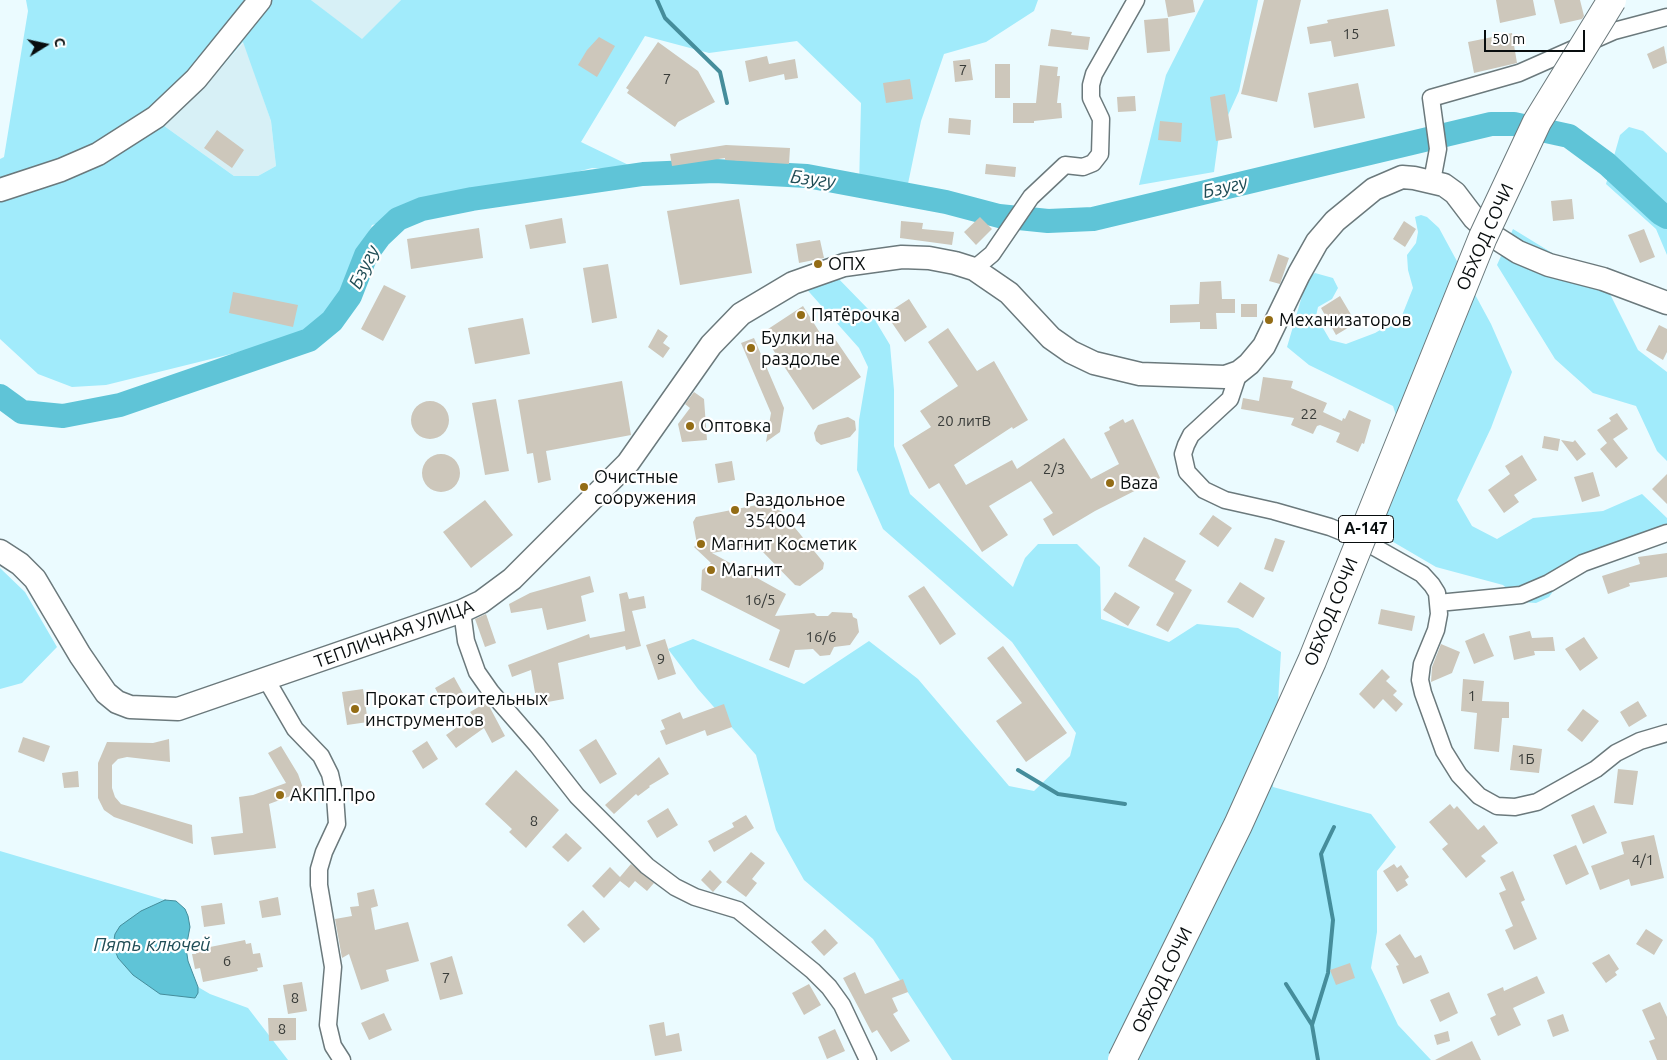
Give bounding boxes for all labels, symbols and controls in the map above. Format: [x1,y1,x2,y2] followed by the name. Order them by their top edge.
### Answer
[20,20,70,70] north arrow
[1487,20,1588,52] scale bar
[1343,25,1359,43] house number: 15
[1492,30,1525,47] text: 50 m
[51,37,68,48] text: С
[959,61,967,79] house number: 7
[663,70,671,88] house number: 7
[789,165,837,193] water label: Бзугу
[1200,171,1250,203] water label: Бзугу
[1452,180,1518,294] street label: ОБХОД СОЧИ
[344,242,384,292] water label: Бзугу
[828,253,865,275] place label: ОПХ
[812,258,824,270] marker: ОПХ
[811,304,900,326] place label: Пятёрочка
[795,309,807,321] marker: Пятёрочка
[1279,309,1411,331] place label: Механизаторов
[1263,314,1275,326] marker: Механизаторов
[761,327,840,369] place label: Булки на раздолье
[745,342,757,354] marker: Булки на раздолье
[1301,405,1317,423] house number: 22
[937,412,991,430] house number: 20 литВ
[700,415,771,437] place label: Оптовка
[684,420,696,432] marker: Оптовка
[1043,460,1065,478] house number: 2/3
[594,466,696,508] place label: Очистные сооружения
[1120,472,1158,494] place label: Baza
[1104,477,1116,489] marker: Baza
[578,481,590,493] marker: Очистные сооружения
[745,489,845,532] place label: Раздольное 354004
[729,504,741,516] marker: Раздольное 354004
[1338,516,1394,542] road number: А-147
[711,533,857,555] place label: Магнит Косметик
[695,538,707,550] marker: Магнит Косметик
[1299,555,1363,669] street label: ОБХОД СОЧИ
[721,559,782,581] place label: Магнит
[705,564,717,576] marker: Магнит
[745,591,775,609] house number: 16/5
[311,595,477,673] street label: ТЕПЛИЧНАЯ УЛИЦА
[806,628,836,646] house number: 16/6
[657,650,665,668] house number: 9
[1468,687,1476,705] house number: 1
[365,688,548,731] place label: Прокат строительных инструментов
[349,703,361,715] marker: Прокат строительных инструментов
[1517,750,1535,768] house number: 1Б
[290,784,375,806] place label: АКПП.Про
[274,789,286,801] marker: АКПП.Про
[530,812,538,830] house number: 8
[1632,851,1654,869] house number: 4/1
[1127,924,1197,1036] street label: ОБХОД СОЧИ
[93,934,211,956] water label: Пять ключей
[223,952,231,970] house number: 6
[442,969,450,987] house number: 7
[291,989,299,1007] house number: 8
[278,1020,286,1038] house number: 8

